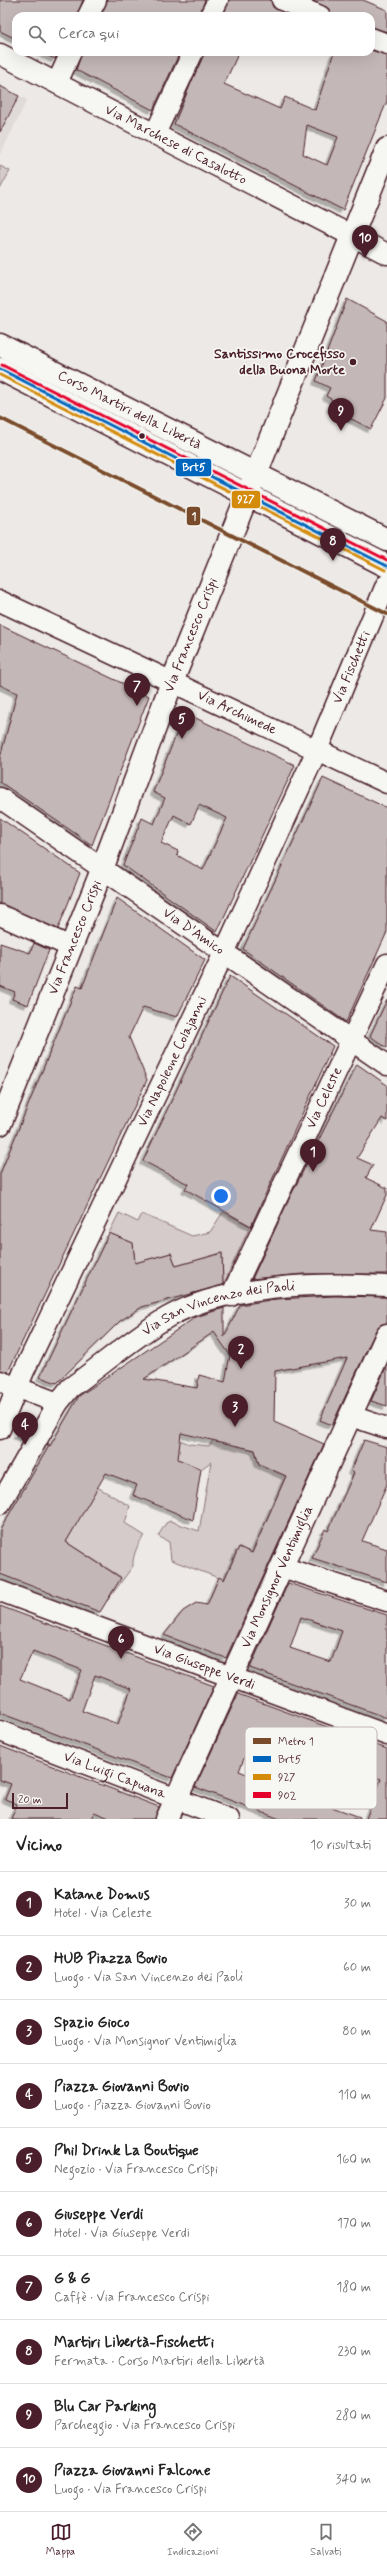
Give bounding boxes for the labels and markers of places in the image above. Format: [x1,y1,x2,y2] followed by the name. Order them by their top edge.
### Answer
[352,225,378,258] pin: 10
[214,345,345,379] place label: Santissimo Crocefisso della Buona Morte
[348,357,358,367] marker: Santissimo Crocefisso della Buona Morte
[328,398,354,431] pin: 9
[137,431,147,441] unlabelled marker
[320,528,346,561] pin: 8
[124,673,150,706] pin: 7
[169,706,195,739] pin: 5
[300,1139,326,1172] pin: 1
[228,1336,254,1369] pin: 2
[222,1394,248,1427] pin: 3
[12,1412,38,1445] pin: 4
[108,1626,134,1659] pin: 6

